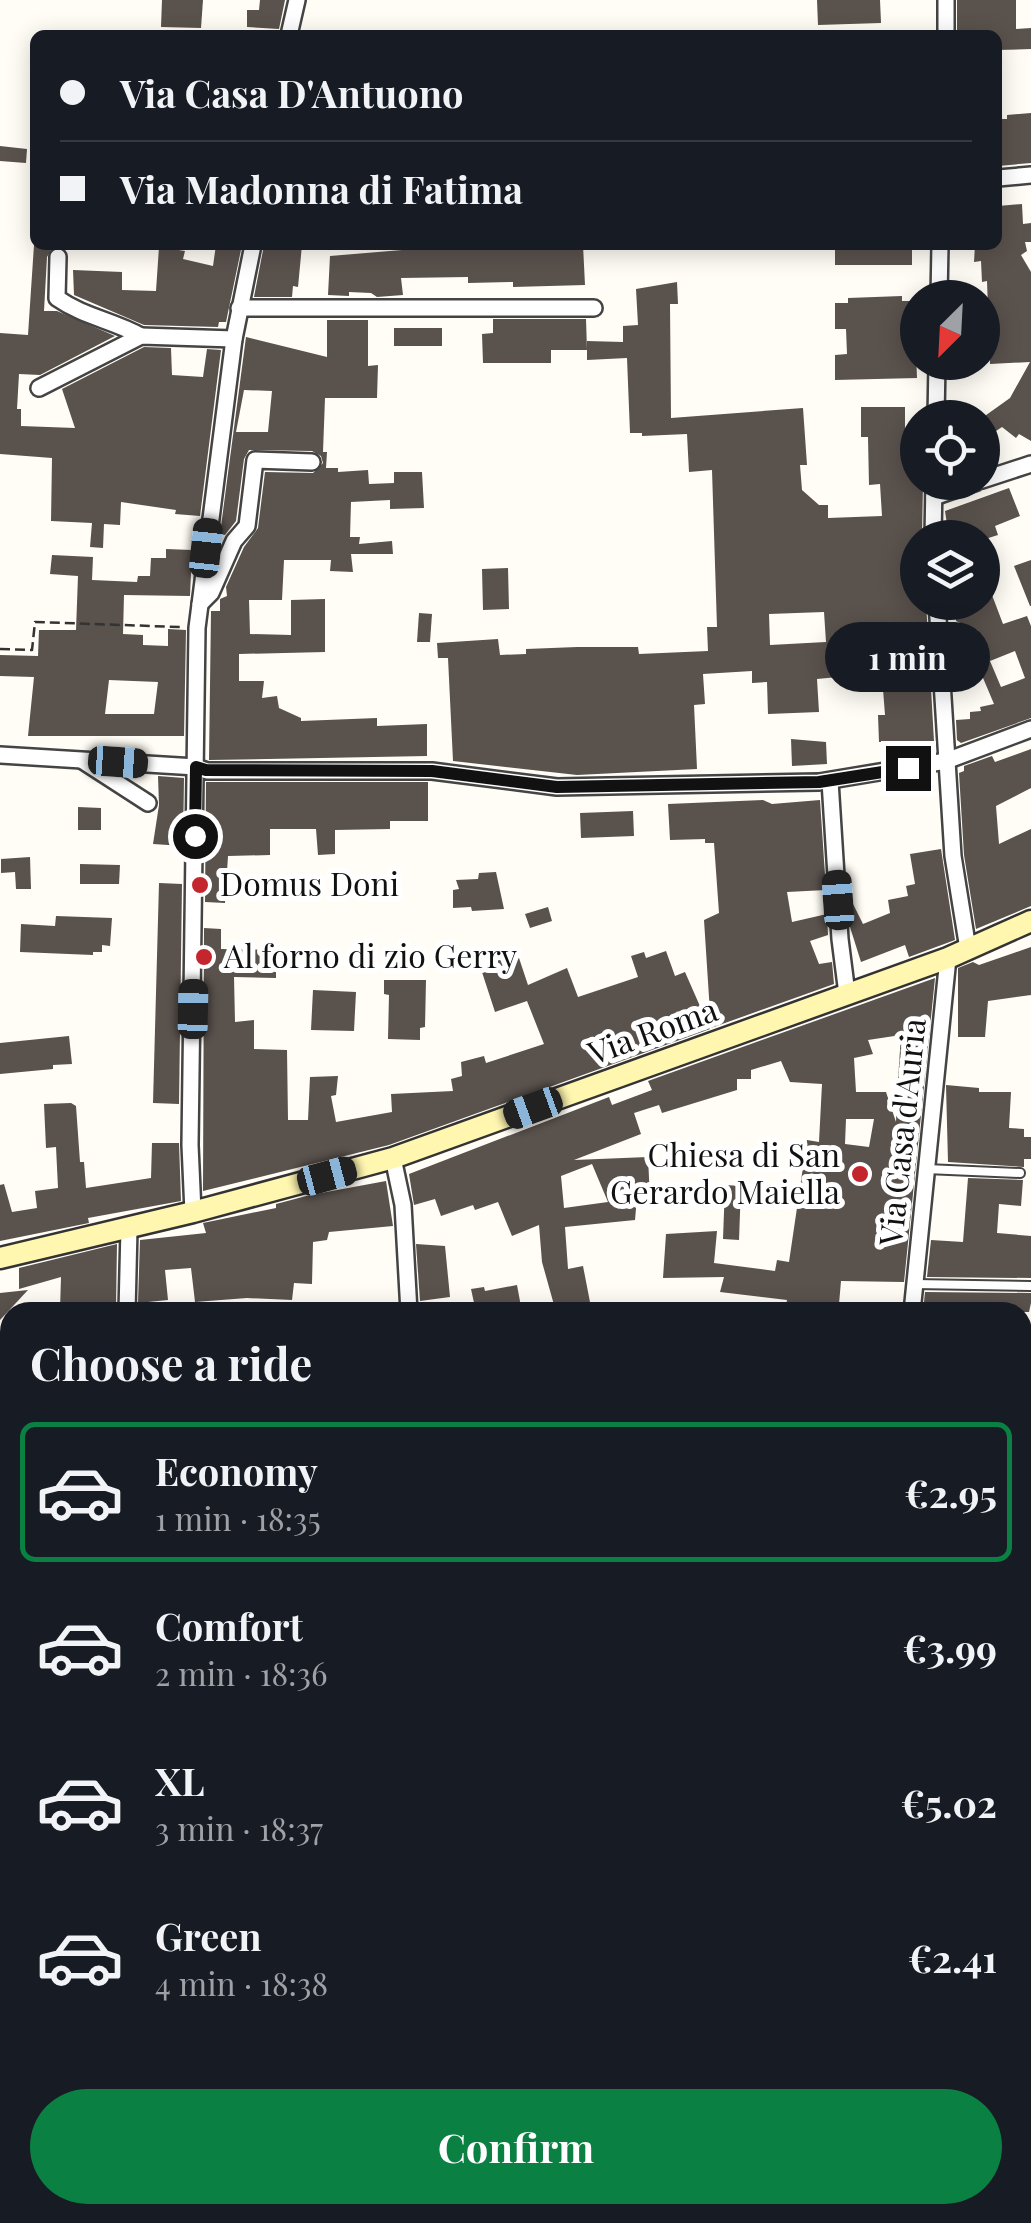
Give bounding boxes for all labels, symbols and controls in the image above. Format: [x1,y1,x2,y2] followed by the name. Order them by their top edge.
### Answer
[120,67,463,118] text: Via Casa D'Antuono
[120,163,523,214] text: Via Madonna di Fatima
[900,280,1000,380] north arrow
[900,280,1000,620] map controls
[900,400,1000,500] button: locate
[188,517,224,579] car
[900,520,1000,620] button: layers
[826,623,990,693] callout: 1 min
[868,635,947,678] text: 1 min
[87,745,149,779] car
[886,746,931,791] route end
[173,814,218,859] route start
[220,861,399,904] place label: Domus Doni
[821,869,855,931] car
[189,874,211,896] marker: Domus Doni
[223,933,517,976] place label: Al forno di zio Gerry
[193,946,215,968] marker: Al forno di zio Gerry
[177,979,209,1039] car
[581,986,723,1073] street label: Via Roma
[867,1016,934,1248] street label: Via Casa d'Auria
[500,1084,566,1132] car
[610,1132,840,1212] place label: Chiesa di San Gerardo Maiella
[294,1154,360,1198] car
[849,1163,871,1185] marker: Chiesa di San Gerardo Maiella
[30,1332,312,1392] text: Choose a ride
[155,1445,318,1496] text: Economy
[35,1447,125,1537] icon: car
[904,1467,997,1518] text: €2.95
[155,1496,321,1539] text: 1 min · 18:35
[155,1600,303,1651] text: Comfort
[35,1602,125,1692] icon: car
[903,1622,997,1673] text: €3.99
[155,1651,328,1694] text: 2 min · 18:36
[155,1755,204,1806] text: XL
[35,1757,125,1847] icon: car
[901,1777,997,1828] text: €5.02
[155,1806,323,1849] text: 3 min · 18:37
[155,1910,262,1961] text: Green
[35,1912,125,2002] icon: car
[908,1932,997,1983] text: €2.41
[155,1961,328,2004] text: 4 min · 18:38
[30,2089,1002,2204] button: Confirm

